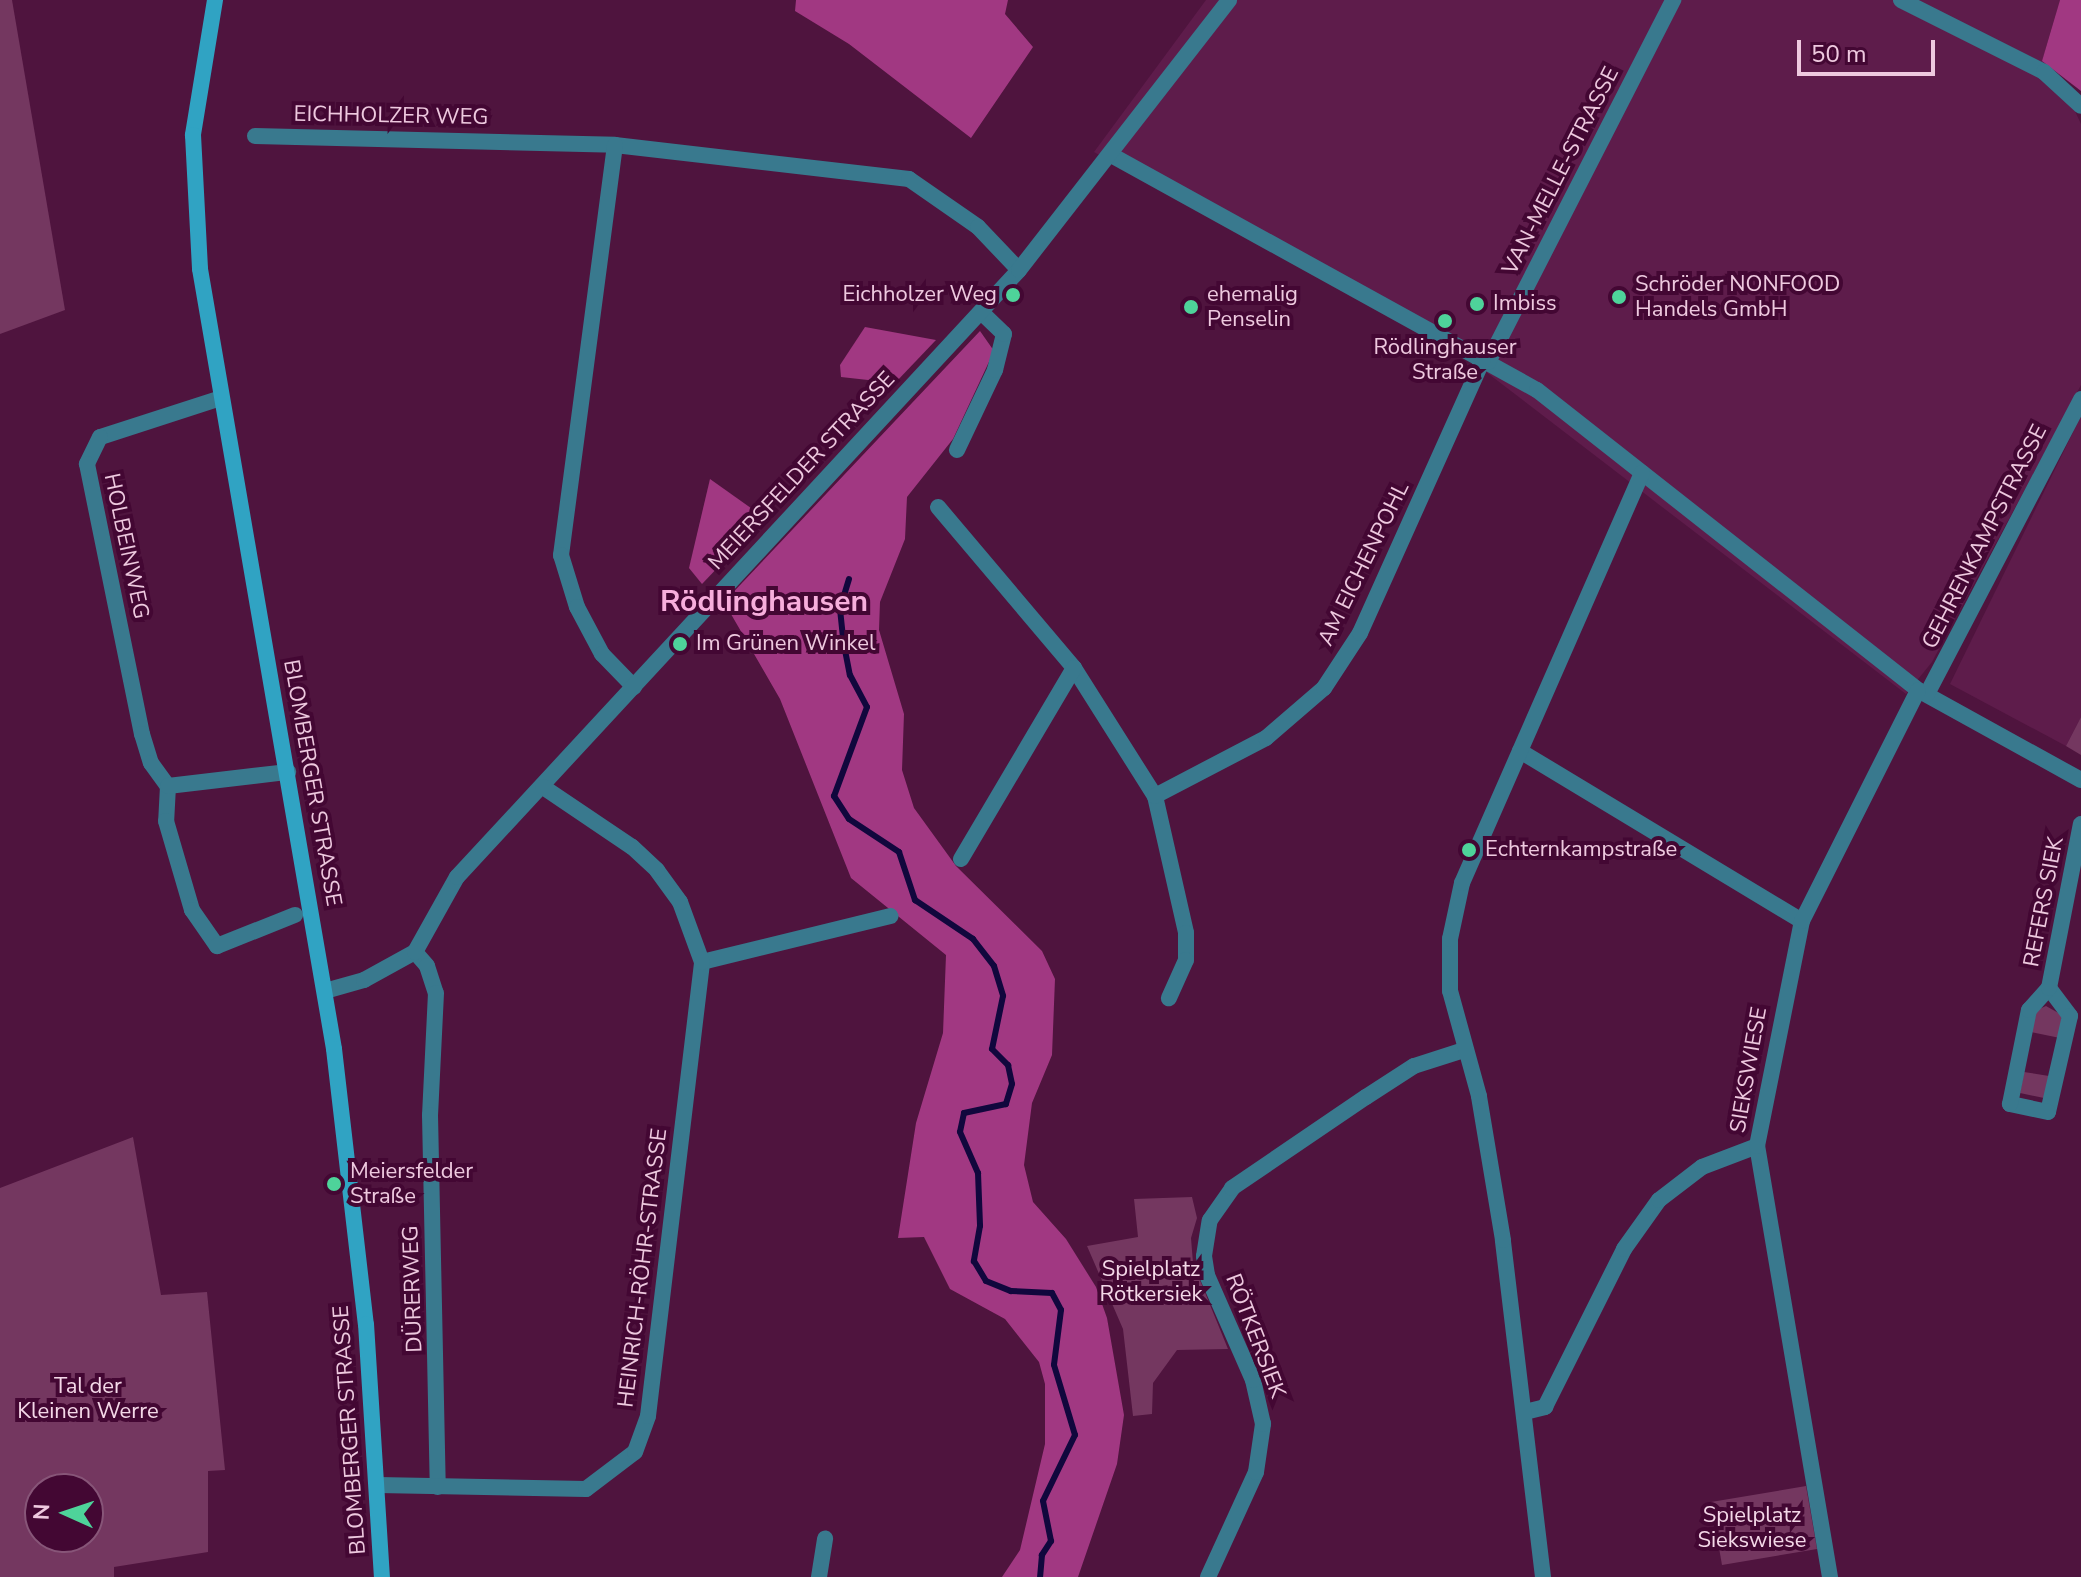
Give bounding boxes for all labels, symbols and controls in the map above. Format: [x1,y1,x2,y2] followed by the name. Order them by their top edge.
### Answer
[1801,24,1939,74] scale bar
[1811,38,1867,70] text: 50 m
[1497,63,1625,279] street label: VAN-MELLE-STRASSE
[293,101,489,131] street label: EICHHOLZER WEG
[1635,271,1840,322] place label: Schröder NONFOOD Handels GmbH
[1207,281,1298,332] place label: ehemalig Penselin
[842,282,997,308] place label: Eichholzer Weg
[1004,286,1022,304] marker: Eichholzer Weg
[1610,288,1628,306] marker: Schröder NONFOOD Handels GmbH
[1493,291,1557,317] place label: Imbiss
[1468,295,1486,313] marker: Imbiss
[1182,298,1200,316] marker: ehemalig Penselin
[1436,312,1454,330] marker: Rödlinghauser Straße
[1373,334,1517,386] place label: Rödlinghauser Straße
[703,366,901,576] street label: MEIERSFELDER STRASSE
[1917,421,2053,653] street label: GEHRENKAMPSTRASSE
[98,471,154,621] street label: HOLBEINWEG
[1313,478,1415,650] street label: AM EICHENPOHL
[660,584,868,620] district label: Rödlinghausen
[696,631,875,657] place label: Im Grünen Winkel
[671,635,689,653] marker: Im Grünen Winkel
[277,658,347,908] street label: BLOMBERGER STRASSE
[2018,835,2070,969] street label: REFERS SIEK
[1485,837,1677,863] place label: Echternkampstraße
[1460,841,1478,859] marker: Echternkampstraße
[1725,1005,1773,1135] street label: SIEKSWIESE
[613,1127,673,1409] street label: HEINRICH-RÖHR-STRASSE
[350,1158,473,1210] place label: Meiersfelder Straße
[325,1175,343,1193] marker: Meiersfelder Straße
[398,1225,428,1353] street label: DÜRERWEG
[1100,1256,1202,1308] park label: Spielplatz Rötkersiek
[1219,1270,1291,1402] street label: RÖTKERSIEK
[328,1304,372,1556] street label: BLOMBERGER STRASSE
[17,1373,159,1424] park label: Tal der Kleinen Werre
[24,1473,104,1553] north arrow
[1697,1502,1807,1554] park label: Spielplatz Siekswiese
[27,1503,57,1521] text: N

